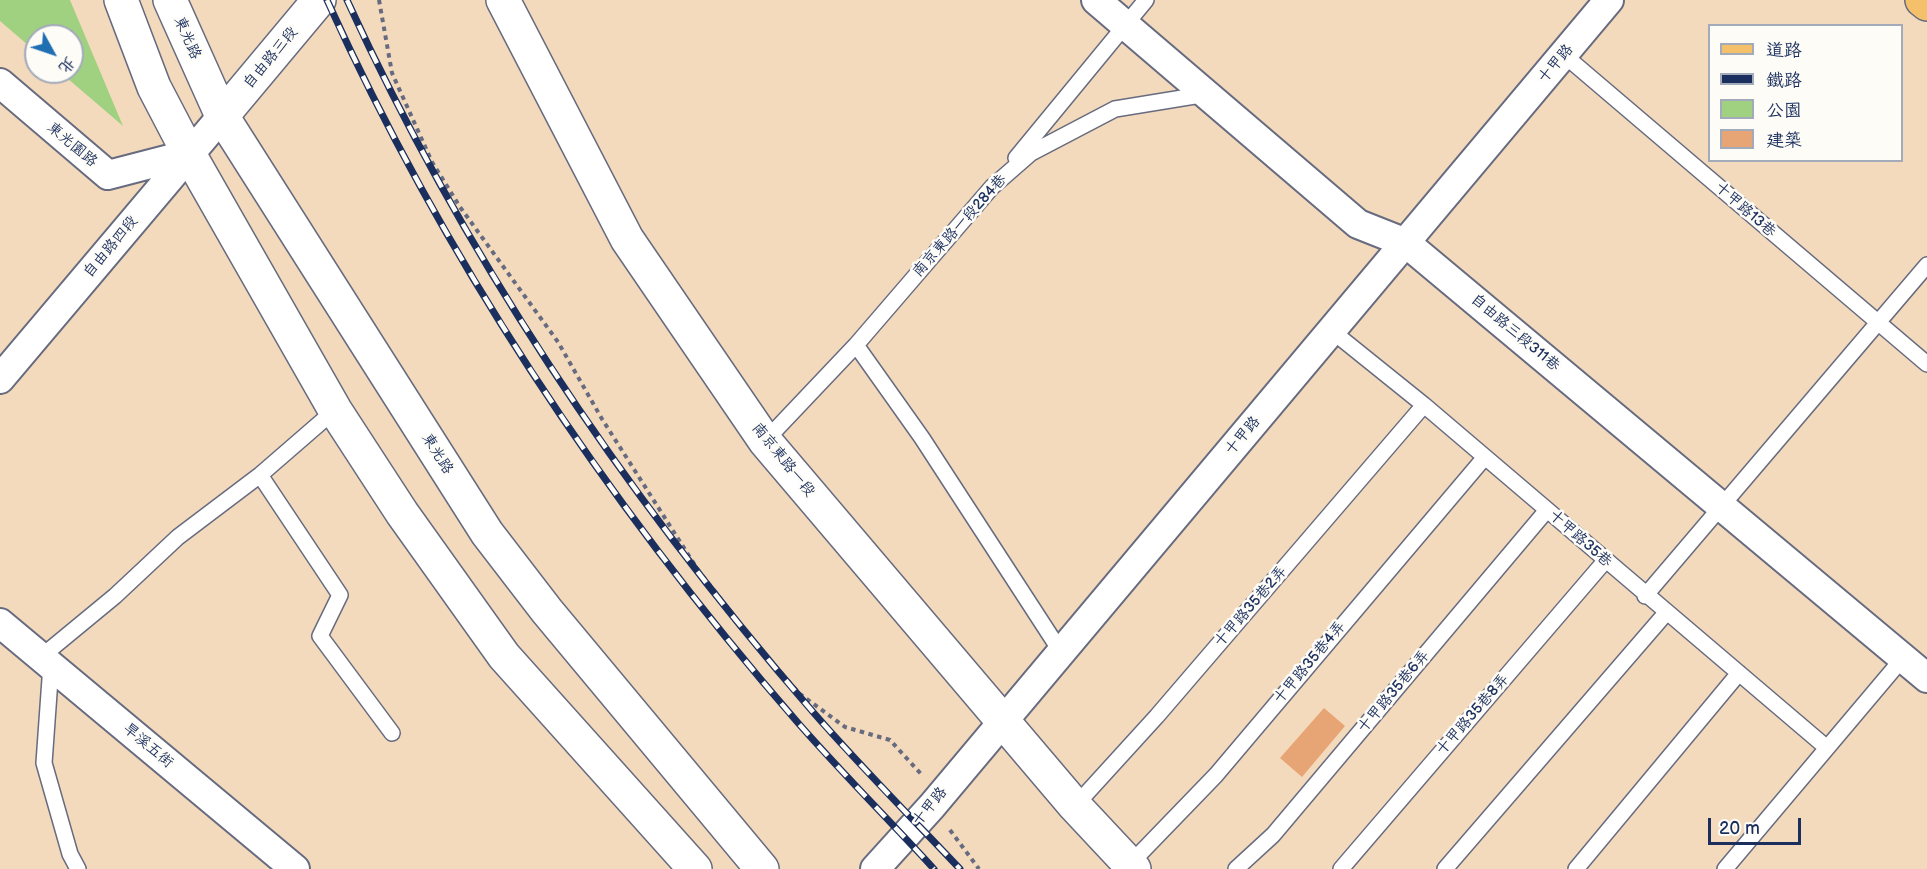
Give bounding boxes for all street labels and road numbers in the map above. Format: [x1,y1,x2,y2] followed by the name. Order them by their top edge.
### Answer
[170,14,204,62] street label: 東光路
[240,23,302,93] street label: 自由路三段
[1535,41,1577,87] street label: 十甲路
[43,119,101,171] street label: 東光園路
[909,171,1011,281] street label: 南京東路一段284巷
[1711,179,1779,241] street label: 十甲路13巷
[80,212,142,282] street label: 自由路四段
[1467,290,1563,376] street label: 自由路三段311巷
[1222,413,1264,459] street label: 十甲路
[748,419,818,501] street label: 南京東路一段
[417,430,457,478] street label: 東光路
[1545,507,1615,571] street label: 十甲路35巷
[1211,563,1291,651] street label: 十甲路35巷2弄
[1270,618,1350,708] street label: 十甲路35巷4弄
[1354,647,1434,737] street label: 十甲路35巷6弄
[1433,671,1513,759] street label: 十甲路35巷8弄
[119,720,177,772] street label: 旱溪五街
[909,784,951,830] street label: 十甲路

